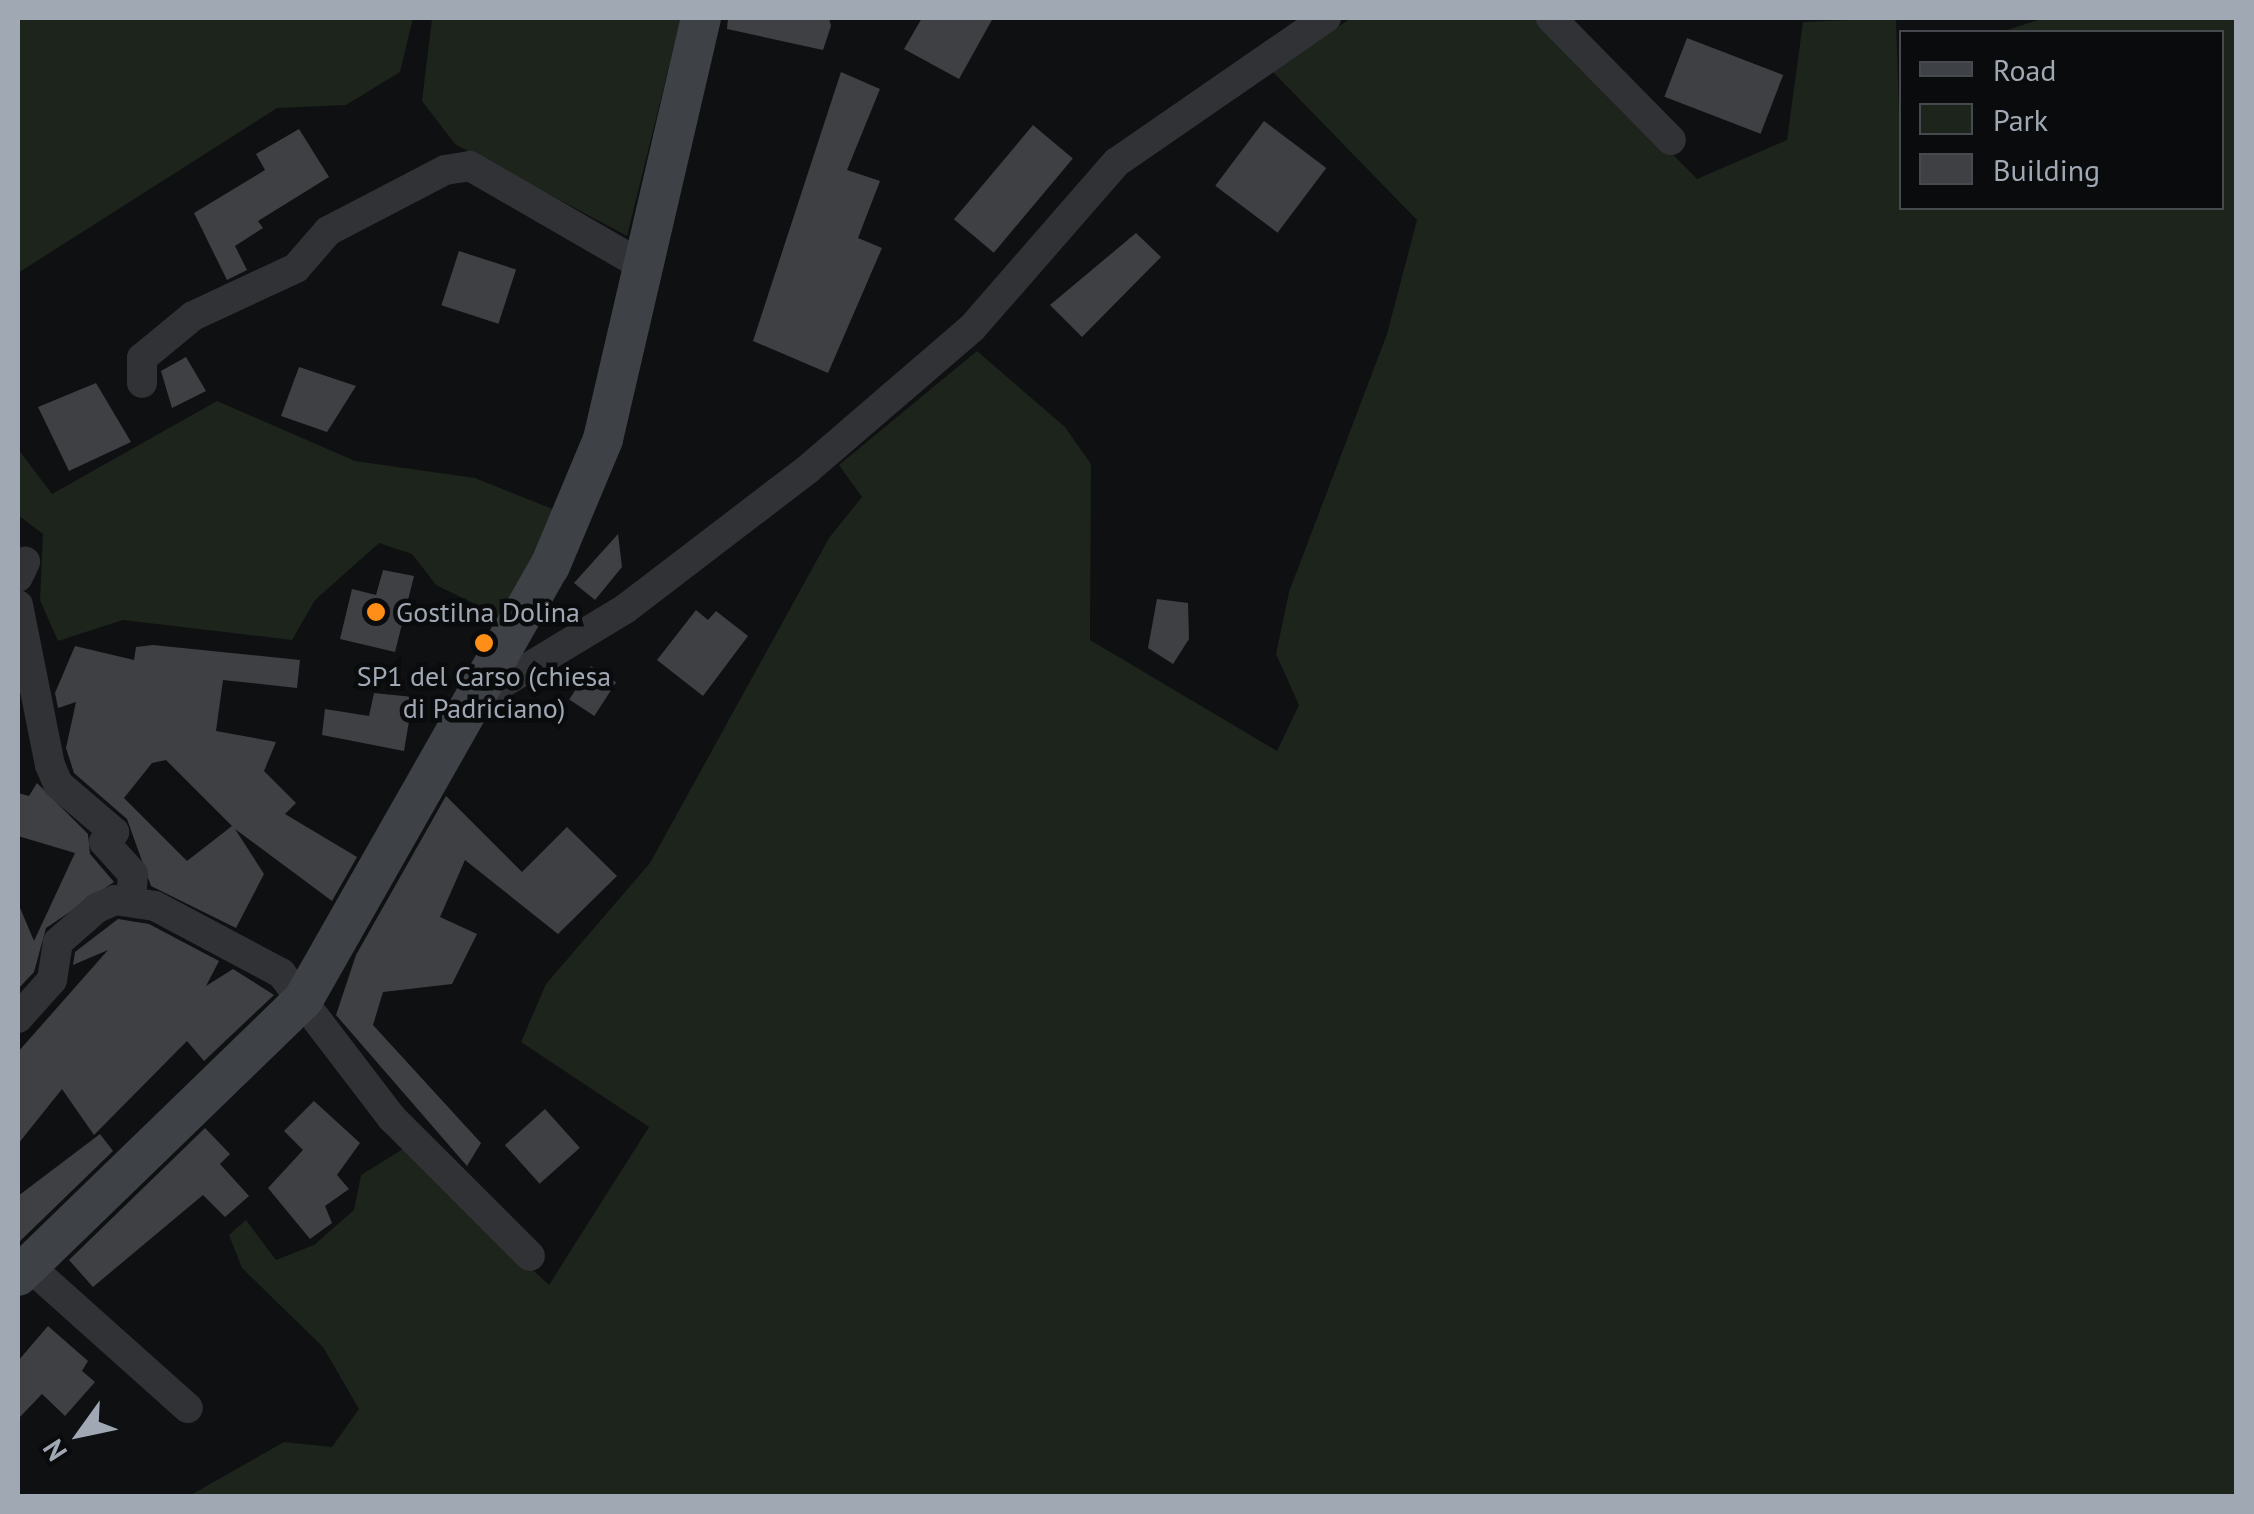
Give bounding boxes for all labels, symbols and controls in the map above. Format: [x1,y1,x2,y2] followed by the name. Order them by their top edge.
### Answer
[1899,30,2224,210] legend
[1993,50,2057,89] text: Road
[1993,100,2048,139] text: Park
[1993,150,2100,189] text: Building
[396,595,580,629] place label: Gostilna Dolina
[365,601,387,623] marker: Gostilna Dolina
[473,632,495,654] marker: SP1 del Carso (chiesa di Padriciano)
[357,659,611,725] place label: SP1 del Carso (chiesa di Padriciano)
[30,1384,130,1484] north arrow
[34,1433,75,1468] text: N

